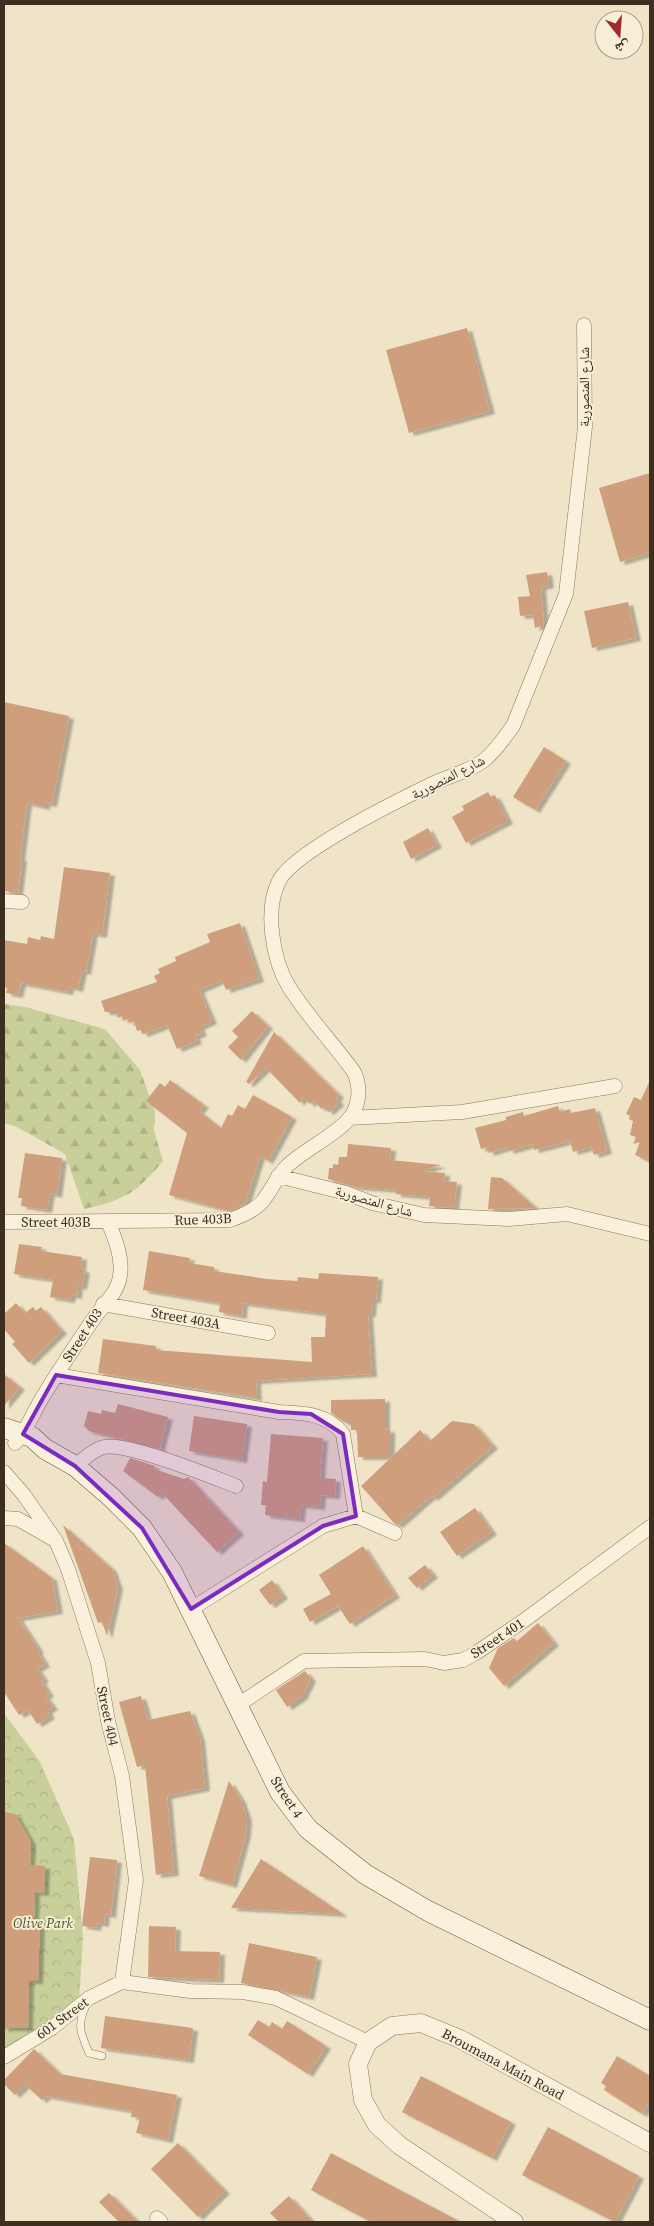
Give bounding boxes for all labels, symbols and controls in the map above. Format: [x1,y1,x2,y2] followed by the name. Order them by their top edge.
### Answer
[594,10,644,60] north arrow
[613,36,633,59] text: ش
[574,347,594,427] street label: شارع المنصورية
[408,750,488,804] street label: شارع المنصورية
[333,1180,415,1222] street label: شارع المنصورية
[174,1208,232,1230] street label: Rue 403B
[21,1212,91,1232] street label: Street 403B
[150,1302,223,1334] street label: Street 403A
[57,1304,107,1366] street label: Street 403
[466,1613,528,1663] street label: Street 401
[92,1684,124,1748] street label: Street 404
[266,1772,308,1822] street label: Street 4
[13,1913,73,1933] park label: Olive Park
[32,1992,93,2044] street label: 601 Street
[438,2023,568,2105] street label: Broumana Main Road

